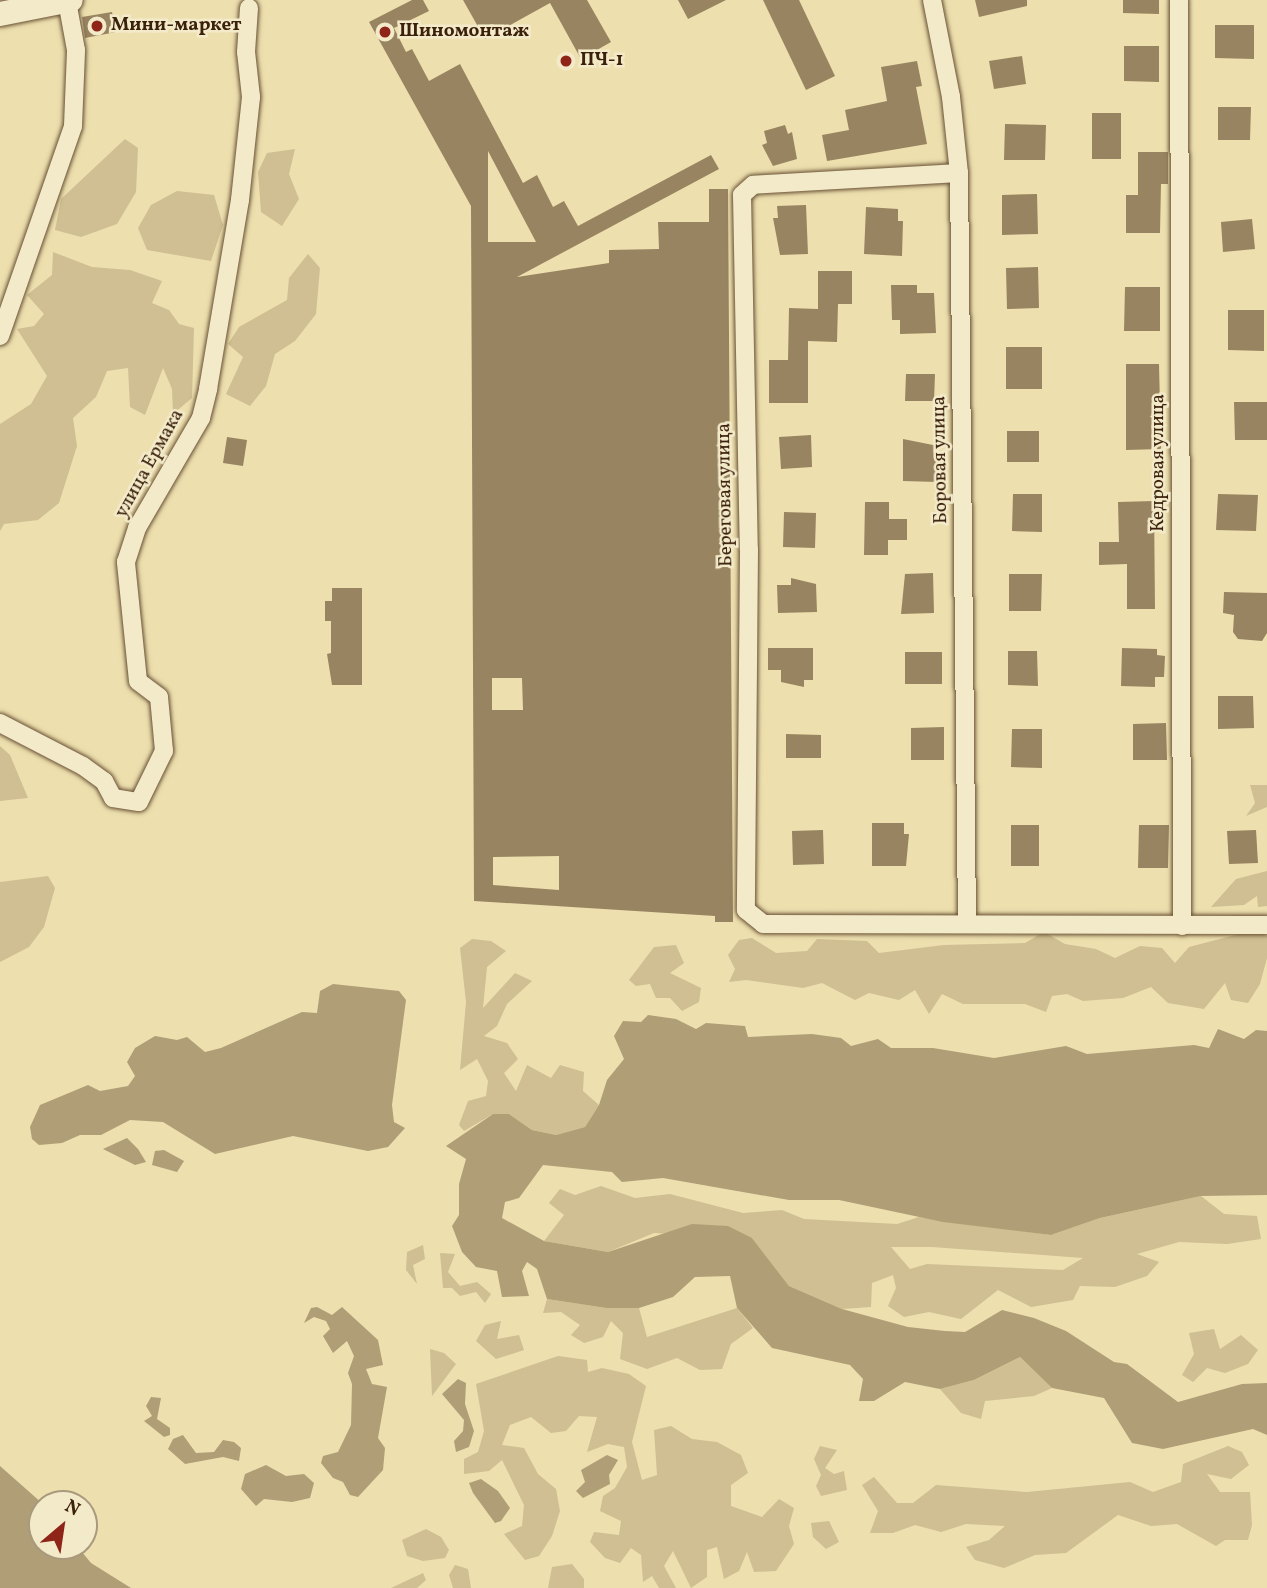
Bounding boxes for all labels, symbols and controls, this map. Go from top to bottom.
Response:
place label: Мини-маркет [111,15,241,37]
marker: Мини-маркет [89,18,105,34]
place label: Шиномонтаж [399,21,529,43]
marker: Шиномонтаж [377,24,393,40]
place label: ПЧ-1 [580,50,623,72]
marker: ПЧ-1 [558,53,574,69]
street label: Кедровая улица [1148,394,1170,532]
street label: Боровая улица [928,396,954,524]
street label: улица Ермака [111,406,189,522]
street label: Береговая улица [713,423,739,567]
north arrow [28,1490,98,1560]
text: N [60,1494,85,1523]

